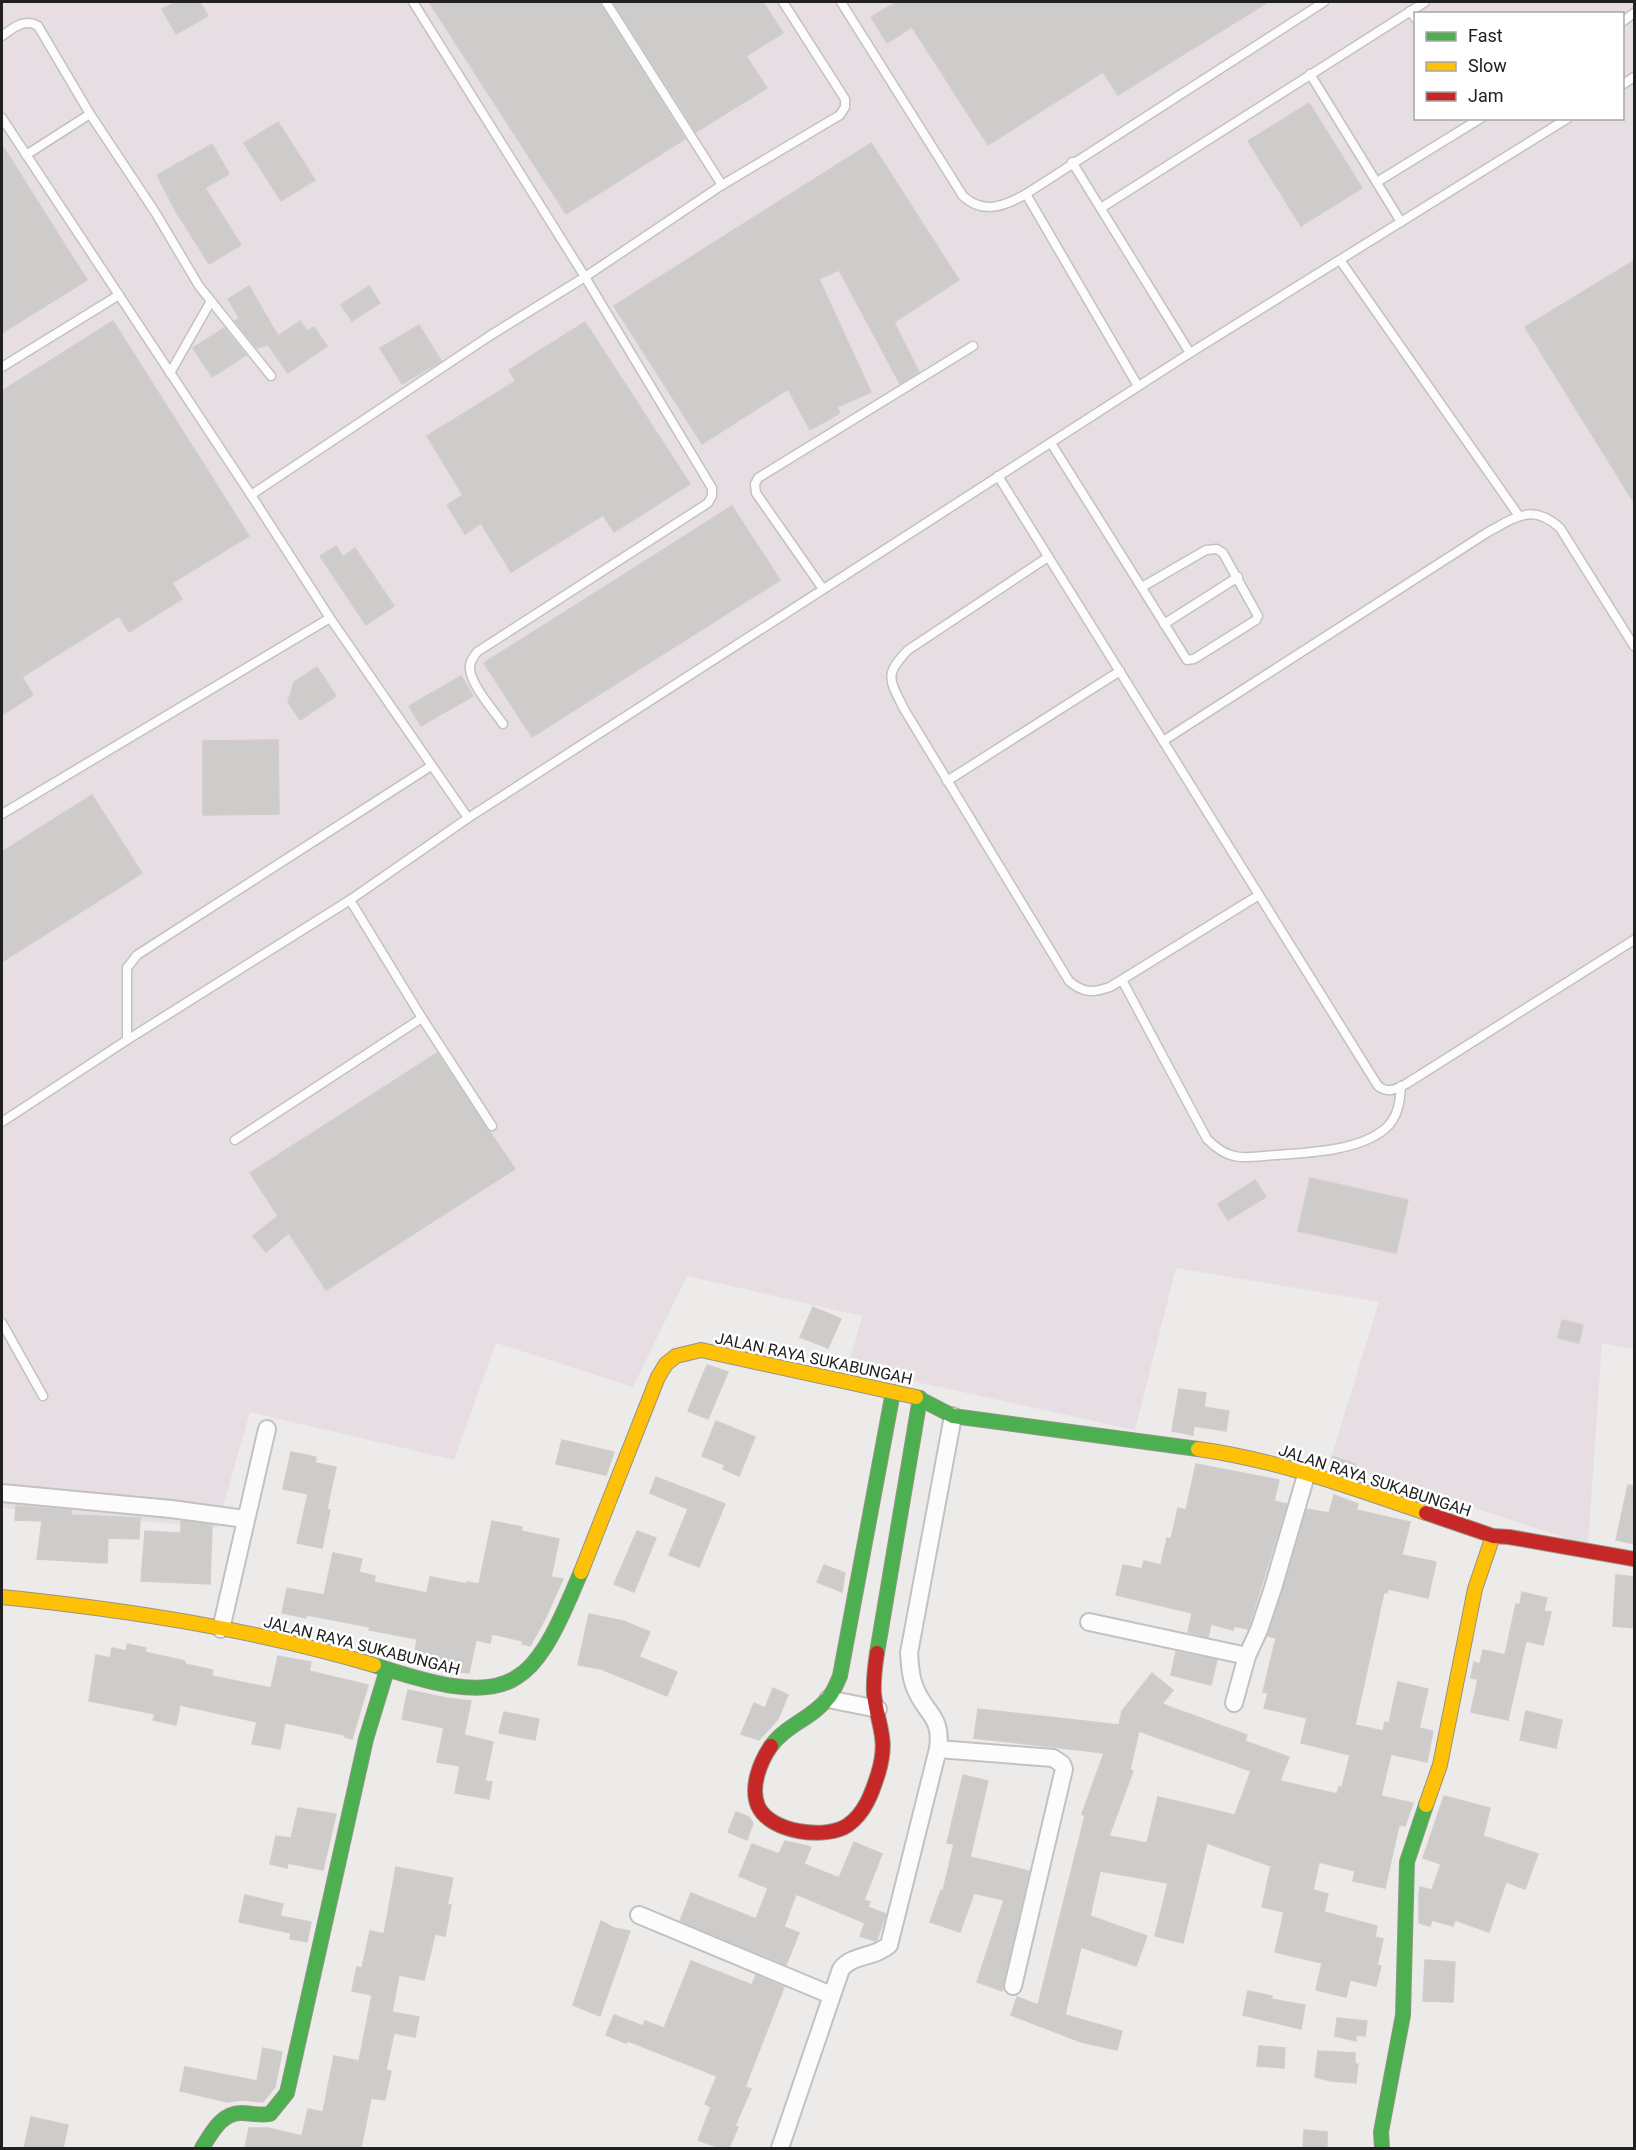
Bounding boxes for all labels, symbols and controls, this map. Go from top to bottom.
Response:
legend [1414,12,1624,120]
text: Fast [1468,25,1503,46]
text: Slow [1468,55,1507,76]
text: Jam [1468,85,1504,106]
street label: JALAN RAYA SUKABUNGAH [713,1328,914,1389]
street label: JALAN RAYA SUKABUNGAH [1276,1440,1474,1521]
street label: JALAN RAYA SUKABUNGAH [262,1612,462,1679]

